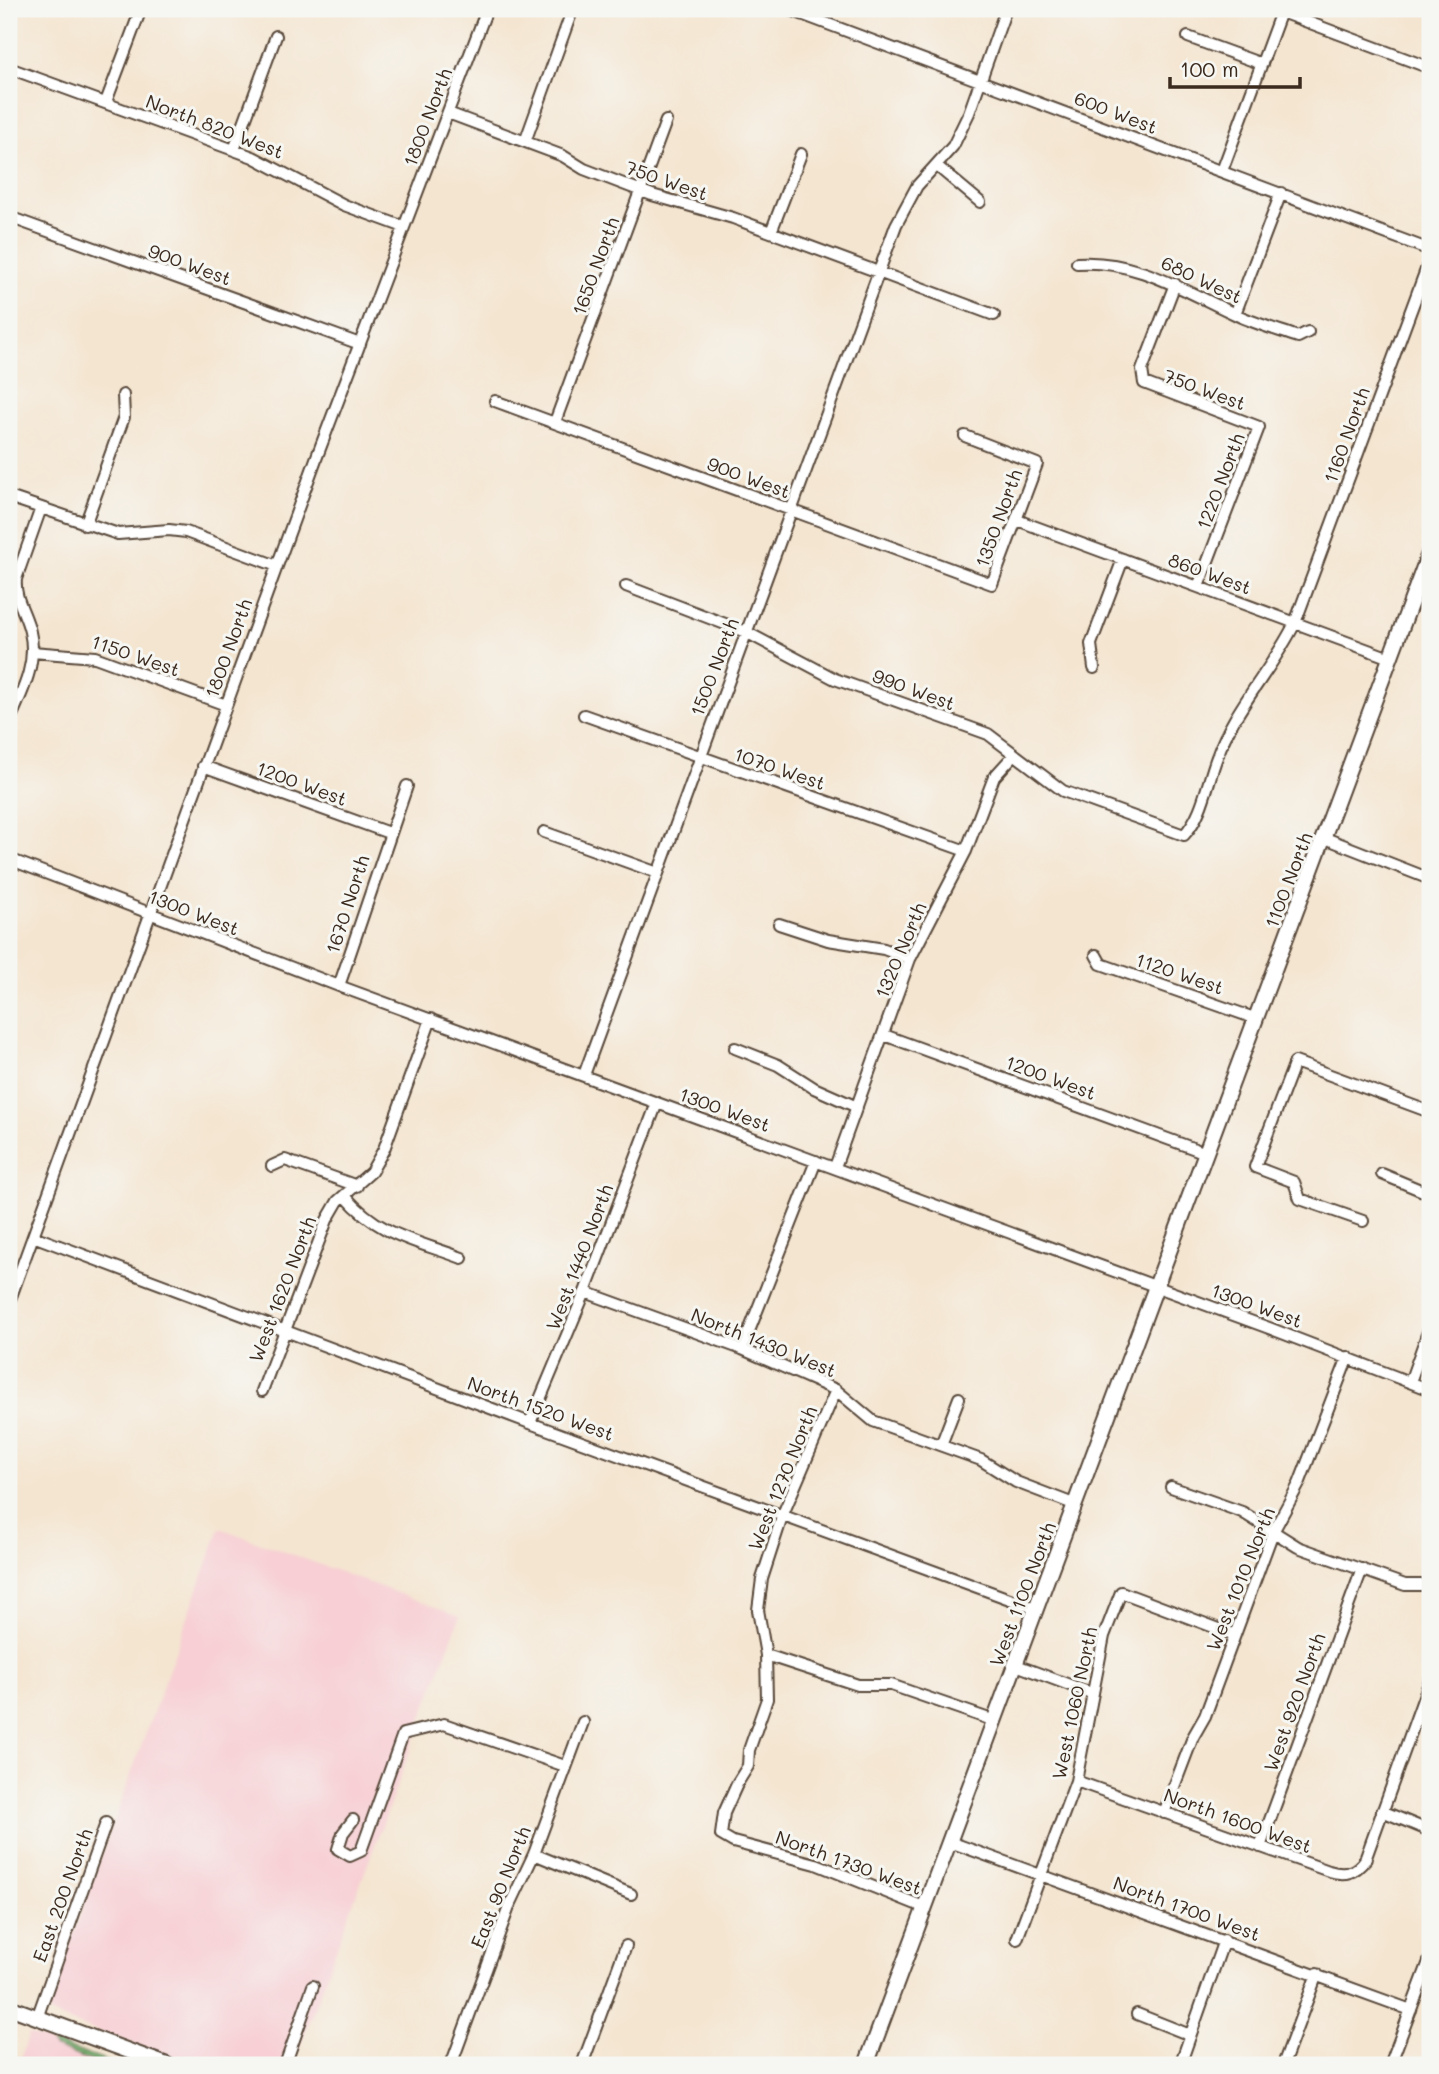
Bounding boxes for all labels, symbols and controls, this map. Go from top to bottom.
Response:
scale bar [1170,46,1299,90]
text: 100 m [1180,55,1239,82]
street label: 1800 North [397,64,457,170]
street label: 600 West [1071,85,1161,139]
street label: North 820 West [142,88,288,164]
street label: 750 West [623,154,711,206]
street label: 1650 North [566,213,624,319]
street label: 900 West [145,237,235,291]
street label: 680 West [1157,249,1247,309]
street label: 750 West [1161,363,1249,415]
street label: 1160 North [1317,384,1375,486]
street label: 1220 North [1190,429,1250,533]
street label: 900 West [704,450,794,504]
street label: 1350 North [969,466,1027,570]
street label: 860 West [1165,546,1255,600]
street label: 1800 North [199,595,257,701]
street label: 1500 North [684,614,744,720]
street label: 1150 West [88,628,184,682]
street label: 990 West [869,662,959,716]
street label: 1070 West [731,741,829,795]
street label: 1200 West [253,755,351,811]
street label: 1100 North [1258,829,1318,931]
street label: 1670 North [319,852,375,956]
street label: 1300 West [145,883,243,941]
street label: 1320 North [869,898,931,1002]
street label: 1120 West [1133,946,1227,1000]
street label: 1200 West [1002,1049,1100,1105]
street label: 1300 West [676,1081,774,1137]
street label: West 1440 North [540,1180,618,1334]
street label: West 1620 North [243,1212,321,1366]
street label: 1300 West [1208,1277,1306,1333]
street label: North 1430 West [688,1301,840,1383]
street label: North 1520 West [464,1370,618,1446]
street label: West 1270 North [742,1402,822,1554]
street label: West 1010 North [1200,1504,1280,1654]
street label: West 1100 North [983,1518,1061,1670]
street label: West 1060 North [1046,1624,1102,1782]
street label: West 920 North [1257,1629,1331,1775]
street label: North 1600 West [1161,1782,1315,1858]
street label: East 90 North [464,1822,536,1952]
street label: North 1730 West [772,1824,926,1900]
street label: East 200 North [26,1825,98,1965]
street label: North 1700 West [1110,1870,1264,1946]

